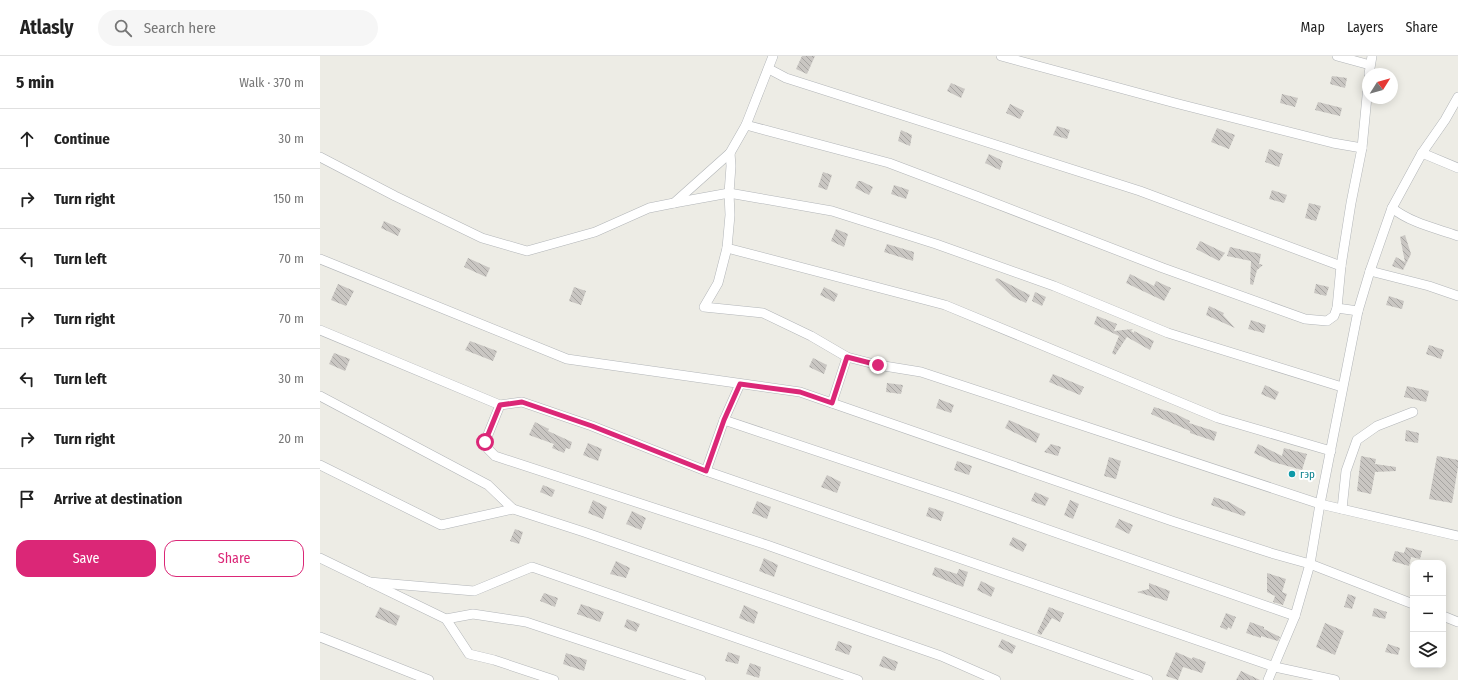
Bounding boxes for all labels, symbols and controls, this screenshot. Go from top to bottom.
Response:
search box [98,10,378,46]
text: Atlasly [20,16,74,39]
icon: search [112,17,134,39]
text: Search here [144,19,216,37]
text: Map [1301,19,1325,36]
text: Layers [1347,19,1383,36]
text: Share [1405,19,1438,36]
north arrow [1362,68,1398,104]
text: 5 min [16,72,54,93]
text: Walk · 370 m [239,75,304,90]
icon: ahead [16,128,38,150]
text: Continue [54,130,110,148]
text: 30 m [278,131,304,146]
icon: right [16,188,38,210]
text: Turn right [54,190,115,208]
text: 150 m [273,191,304,206]
icon: left [16,248,38,270]
text: Turn left [54,250,107,268]
text: 70 m [279,251,304,266]
icon: right [16,308,38,330]
text: Turn right [54,310,115,328]
text: 70 m [279,311,304,326]
route end [869,356,887,374]
icon: left [16,368,38,390]
text: Turn left [54,370,107,388]
text: 30 m [278,371,304,386]
icon: right [16,428,38,450]
text: Turn right [54,430,115,448]
text: 20 m [278,431,304,446]
route start [476,433,494,451]
place label: гэр [1300,468,1315,481]
marker: гэр [1287,469,1297,479]
icon: arrive [16,488,38,510]
text: Arrive at destination [54,490,182,508]
button: Save [16,540,156,577]
button: Share [164,540,304,577]
map controls [1410,560,1446,668]
button: + [1410,560,1446,596]
button: − [1410,596,1446,632]
button: layers [1410,632,1446,668]

